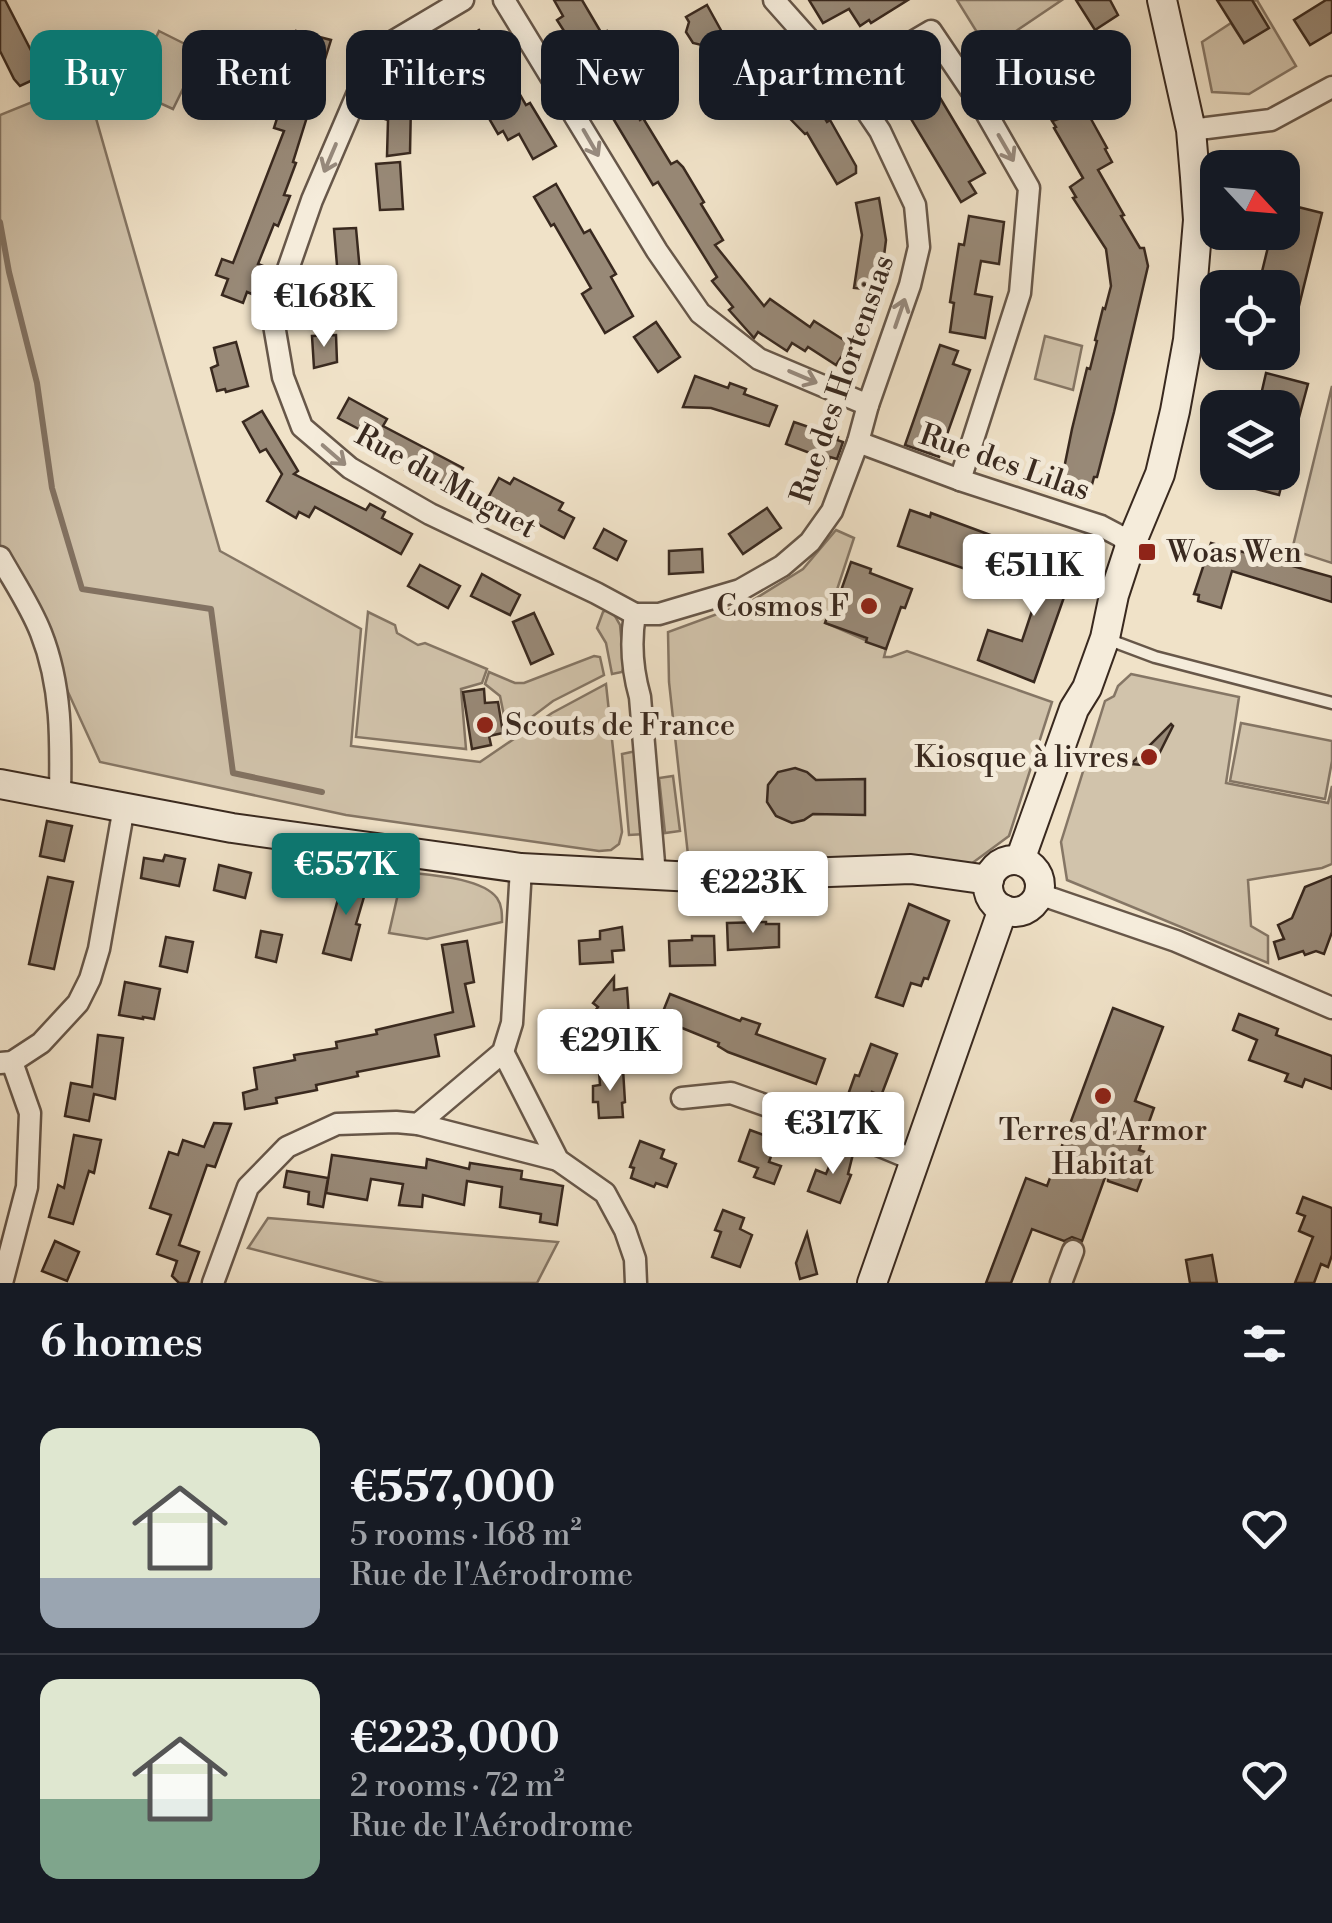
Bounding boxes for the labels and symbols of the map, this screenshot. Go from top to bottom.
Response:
one-way arrow [582,127,602,157]
one-way arrow [996,133,1016,162]
one-way arrow [320,142,338,173]
north arrow [1200,150,1300,250]
street label: Rue des Hortensias [783,250,903,508]
pin: €168K [254,265,394,350]
one-way arrow [893,297,911,329]
one-way arrow [788,370,818,388]
street label: Rue du Muguet [348,416,543,548]
street label: Rue des Lilas [915,416,1095,510]
one-way arrow [321,444,347,466]
pin: €511K [964,534,1104,619]
place label: Woas Wen [1166,534,1302,572]
marker: Woas Wen [1136,541,1158,563]
place label: Cosmos F [716,588,849,626]
marker: Cosmos F [858,595,880,617]
place label: Scouts de France [505,707,735,745]
marker: Scouts de France [474,714,496,736]
place label: Kiosque à livres [914,739,1129,777]
marker: Kiosque à livres [1138,746,1160,768]
pin: €557K [276,833,416,918]
pin: €223K [683,851,823,936]
pin: €291K [540,1009,680,1094]
marker: Terres d'Armor Habitat [1092,1085,1114,1107]
pin: €317K [763,1092,903,1177]
place label: Terres d'Armor Habitat [999,1112,1207,1184]

